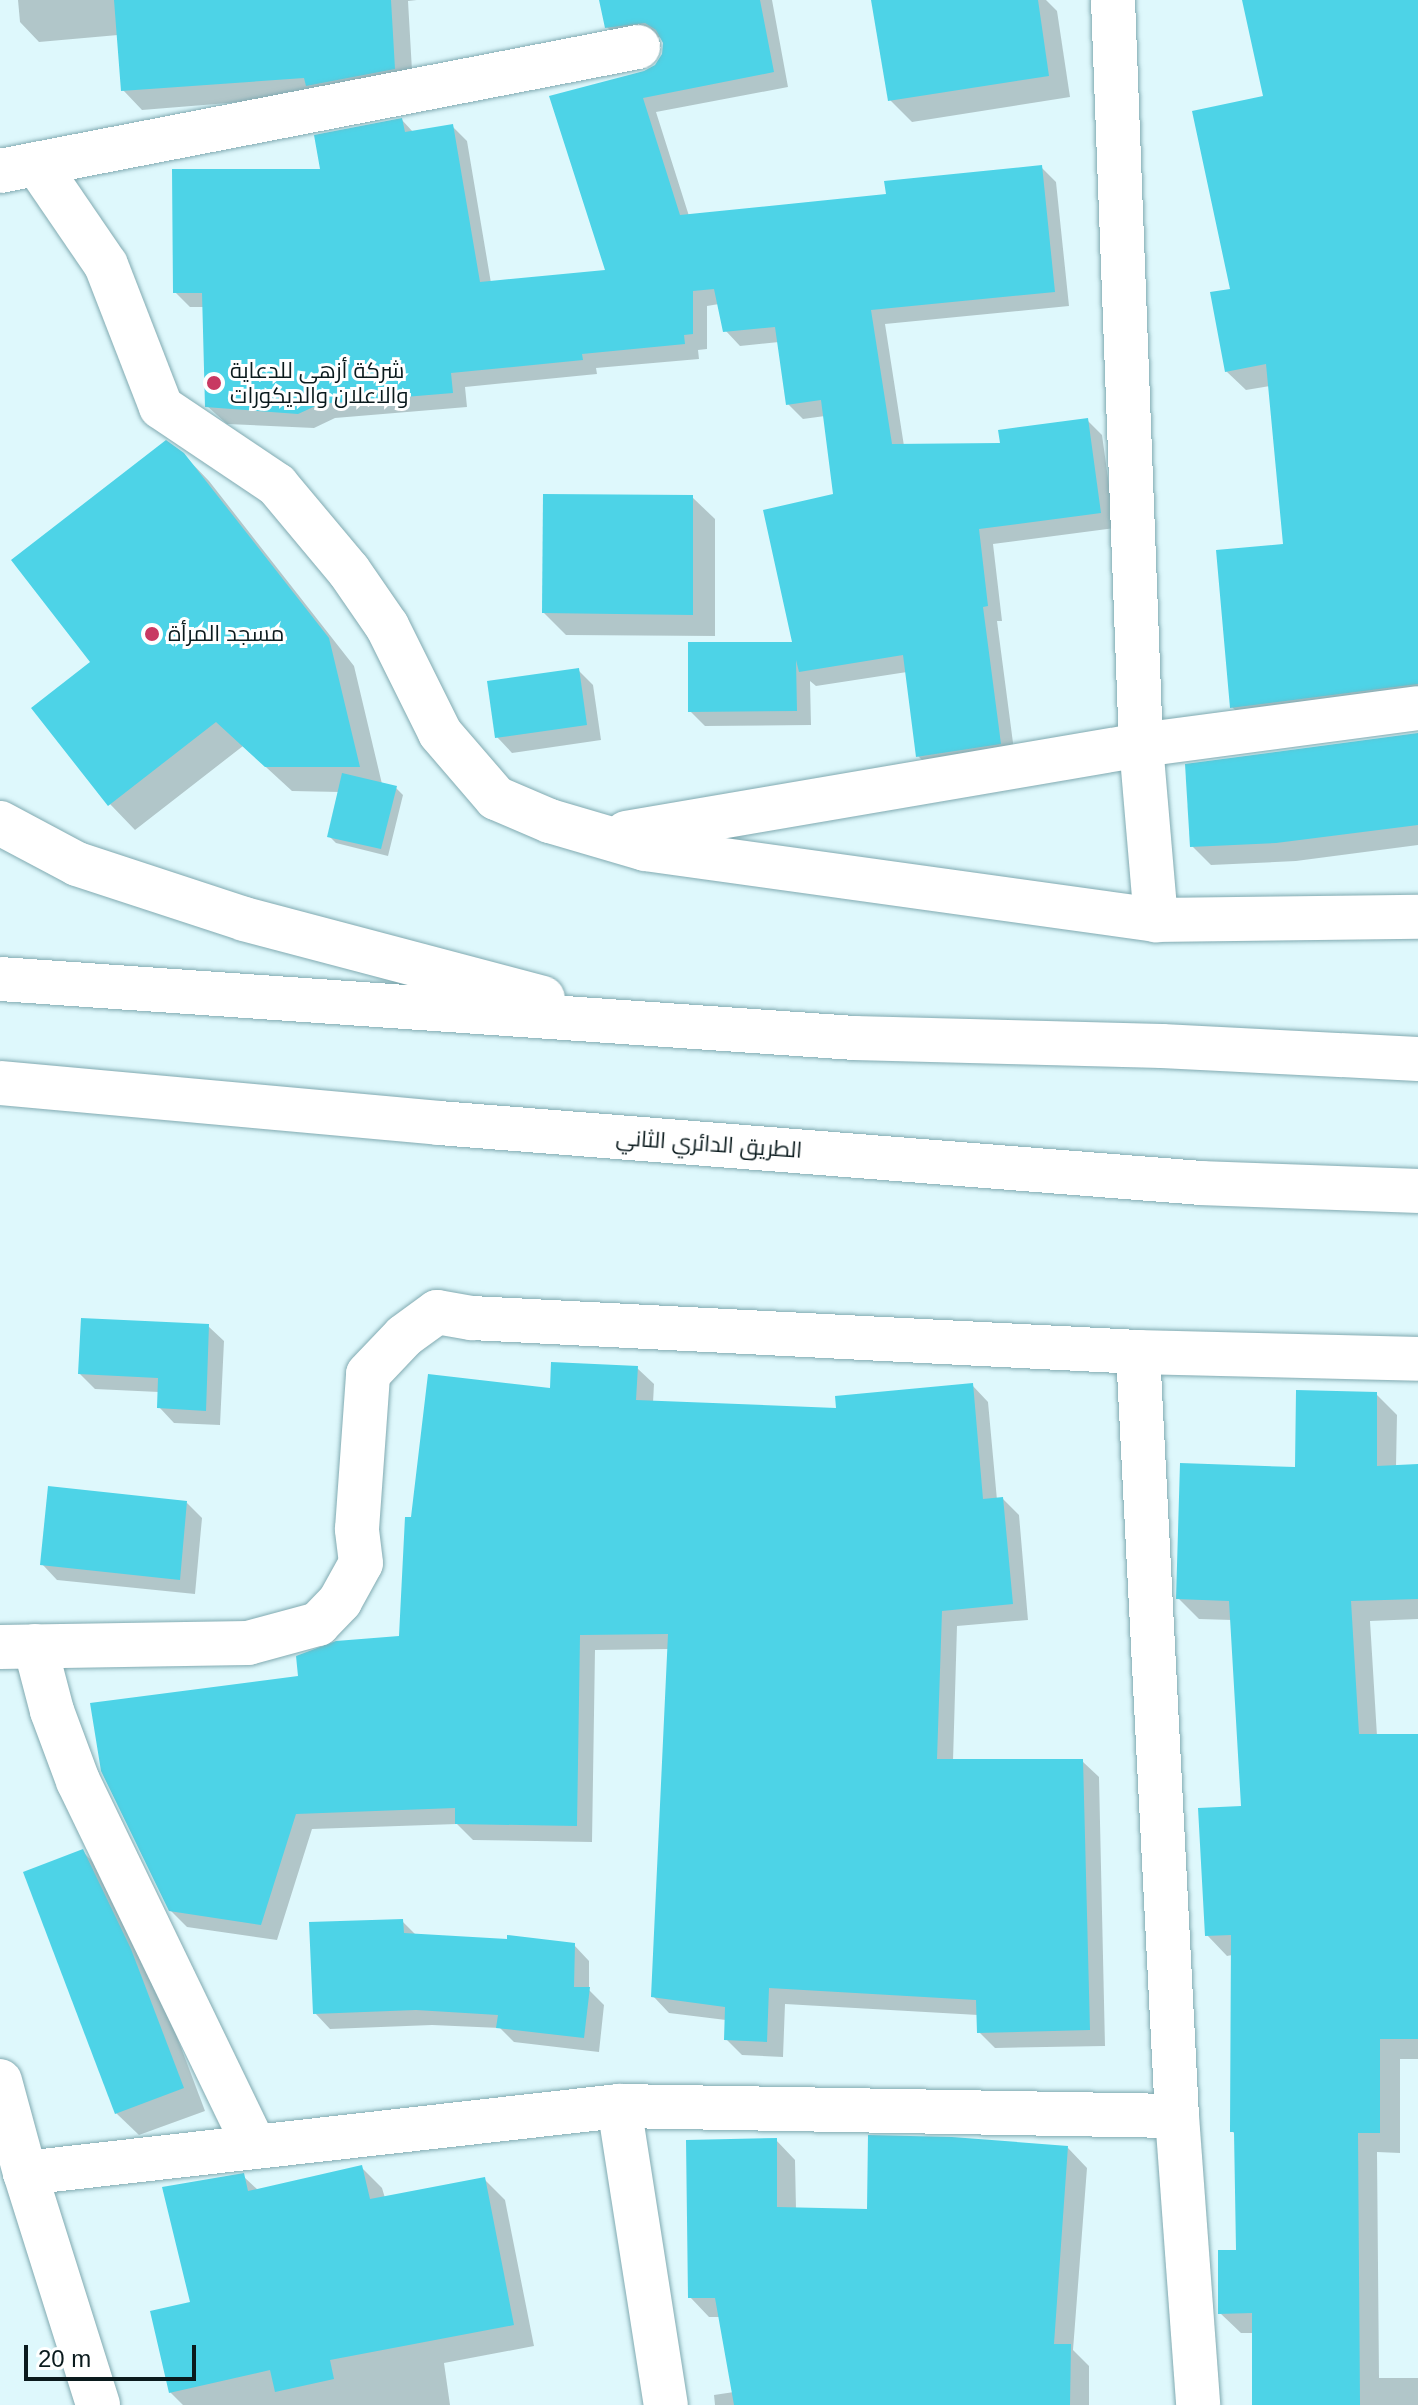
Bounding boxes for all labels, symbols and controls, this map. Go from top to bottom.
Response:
place label: شركة أزهى للدعاية والاعلان والديكورات [230,357,409,408]
marker: شركة أزهى للدعاية والاعلان والديكورات [205,374,223,392]
place label: مسجد المرأة [168,621,284,647]
marker: مسجد المرأة [143,625,161,643]
street label: الطريق الدائري الثاني [615,1124,803,1164]
scale bar [28,2329,200,2379]
text: 20 m [38,2345,91,2372]

